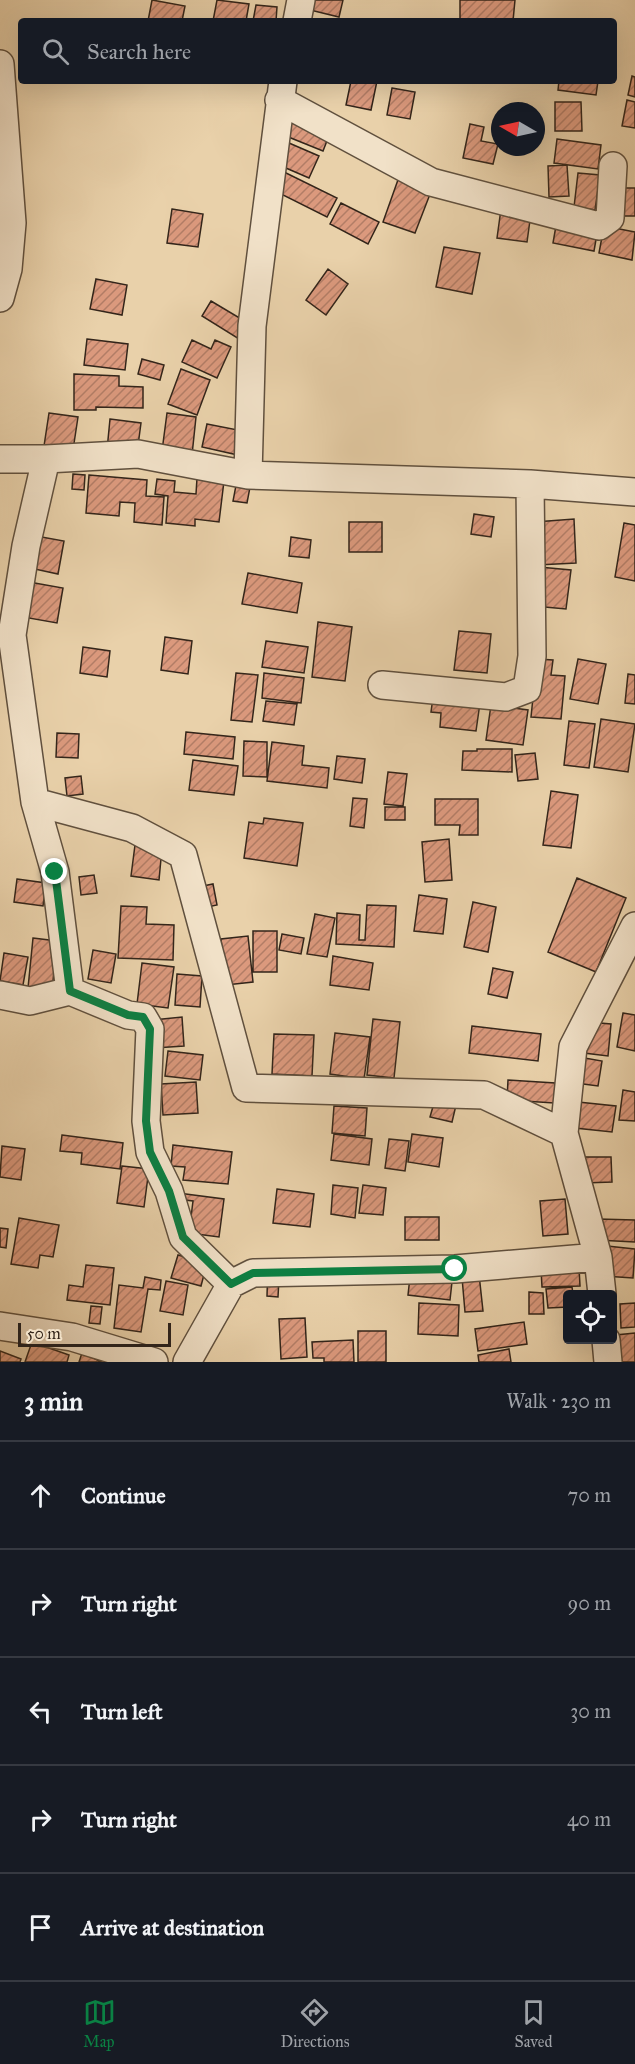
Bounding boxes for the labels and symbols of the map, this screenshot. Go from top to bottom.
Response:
north arrow [491,102,545,156]
route end [41,858,67,884]
route start [441,1255,467,1281]
scale bar [18,1320,171,1348]

